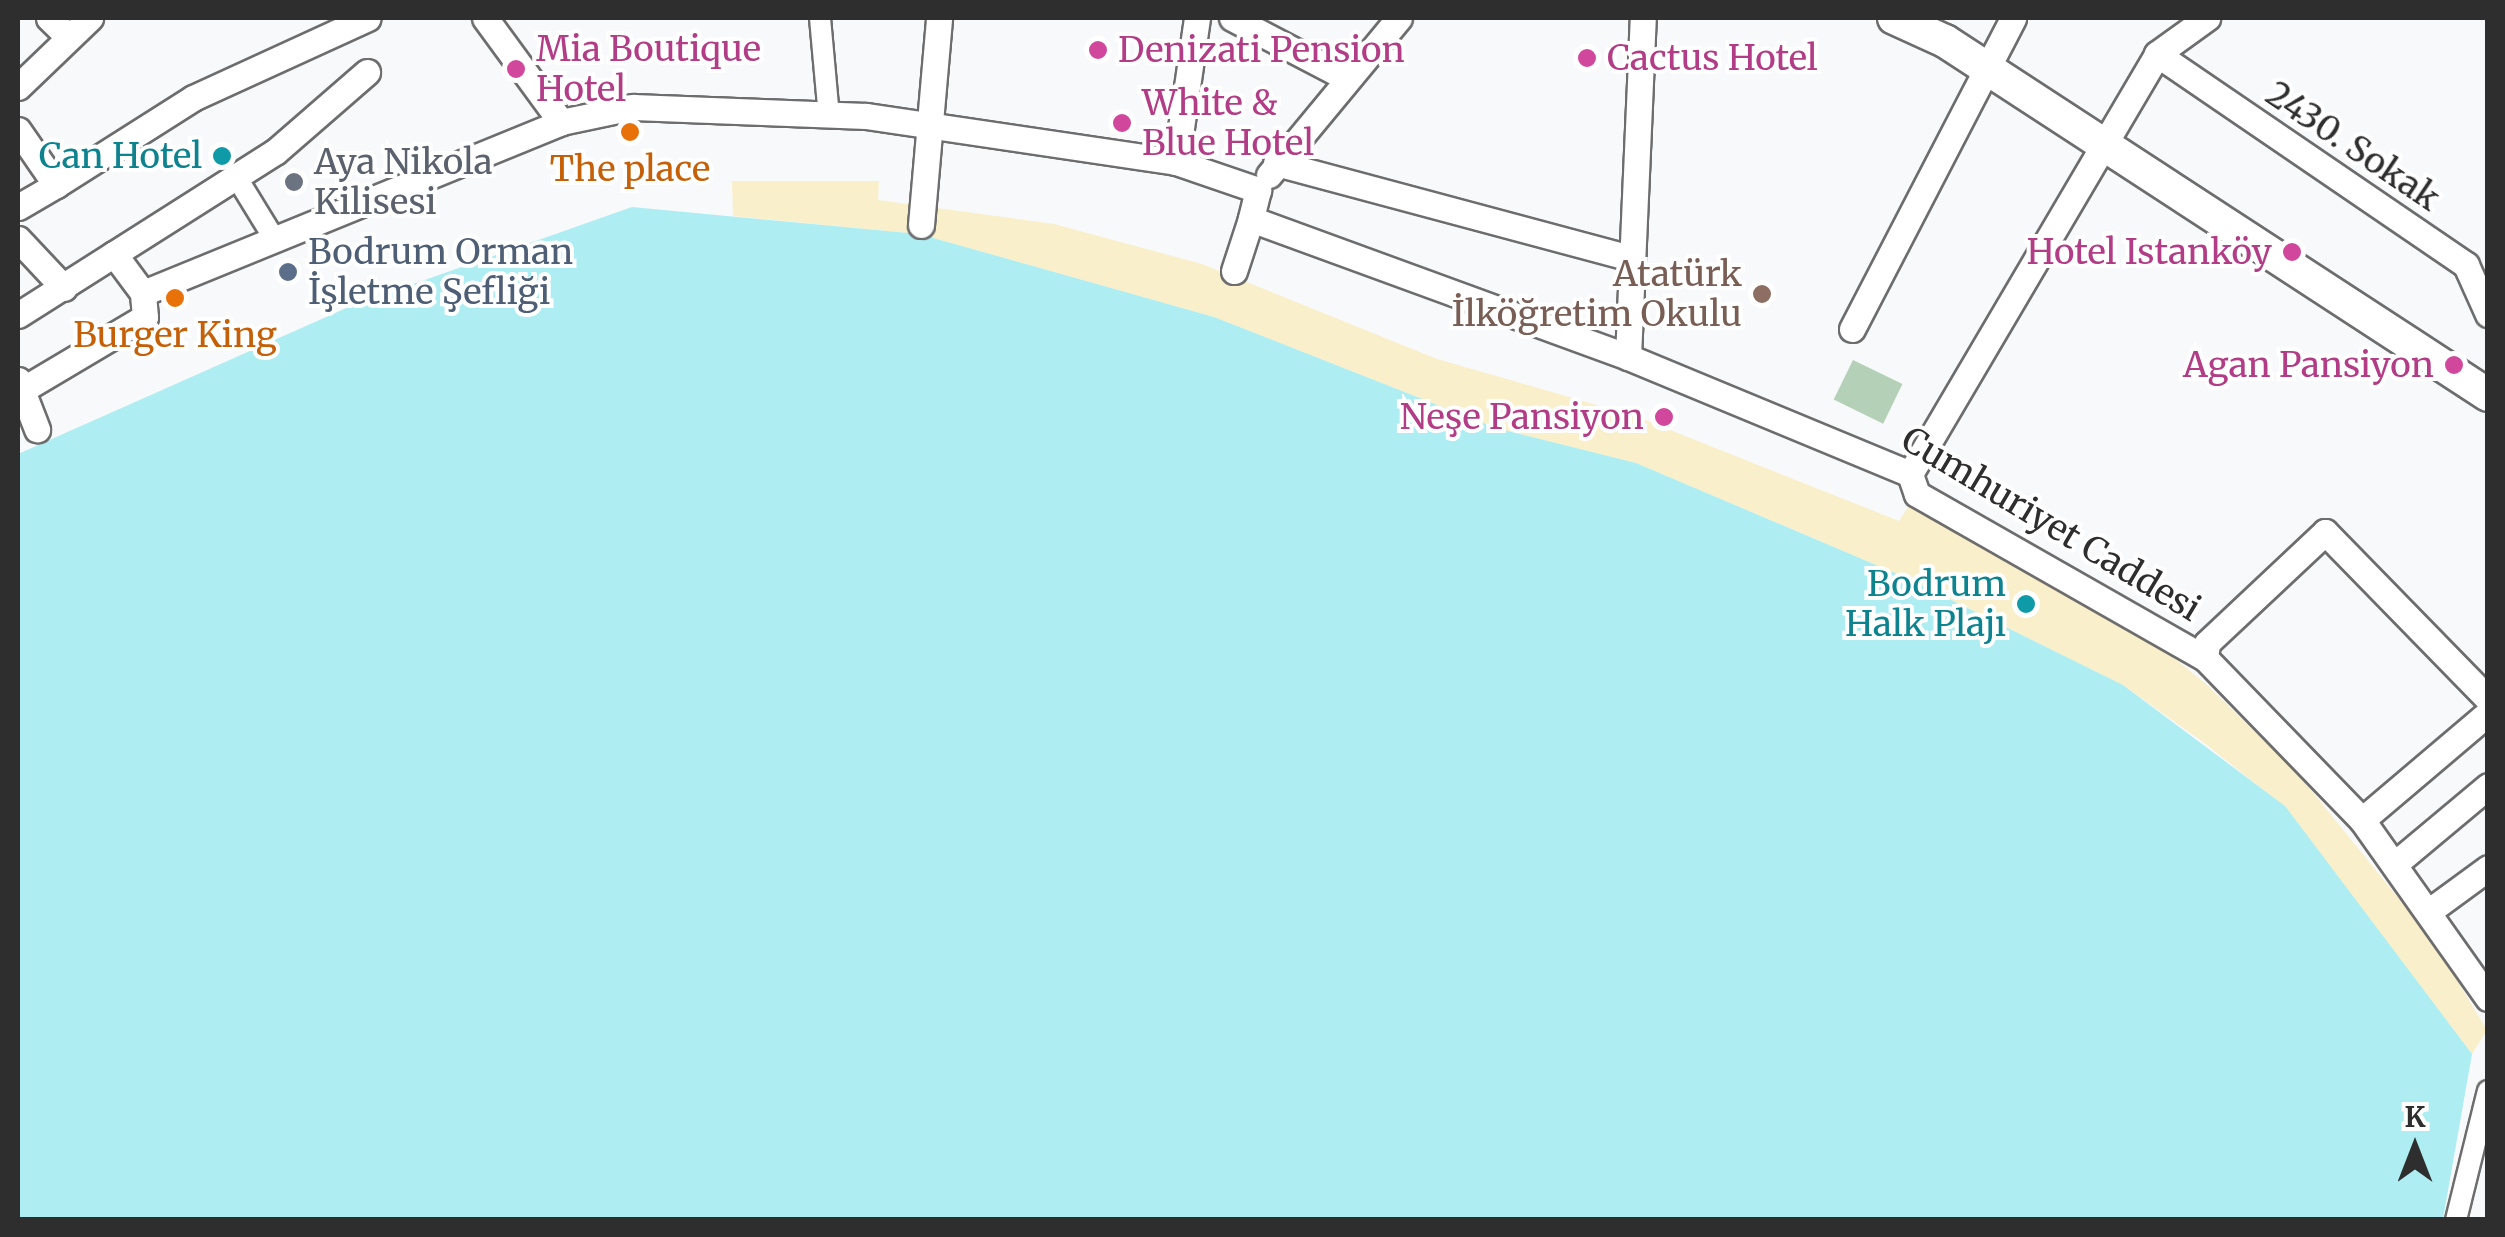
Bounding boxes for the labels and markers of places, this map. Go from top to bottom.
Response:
place label: Mia Boutique Hotel [536,28,761,110]
place label: Denizati Pension [1118,29,1405,71]
place label: Cactus Hotel [1607,37,1818,79]
marker: Denizati Pension [1087,39,1109,61]
marker: Cactus Hotel [1576,47,1598,69]
marker: Mia Boutique Hotel [505,58,527,80]
place label: White & Blue Hotel [1142,82,1314,164]
marker: White & Blue Hotel [1111,112,1133,134]
marker: The place [619,121,641,143]
place label: Can Hotel [39,135,202,177]
place label: Aya Nikola Kilisesi [314,141,493,223]
marker: Can Hotel [211,145,233,167]
place label: The place [550,148,710,190]
marker: Aya Nikola Kilisesi [283,171,305,193]
place label: Bodrum Orman İşletme Şefliği [308,231,573,313]
place label: Hotel Istanköy [2026,231,2272,273]
marker: Hotel Istanköy [2281,241,2303,263]
place label: Atatürk İlköğretim Okulu [1452,253,1742,335]
marker: Bodrum Orman İşletme Şefliği [277,261,299,283]
marker: Atatürk İlköğretim Okulu [1751,283,1773,305]
marker: Burger King [164,287,186,309]
place label: Burger King [73,314,277,356]
place label: Agan Pansiyon [2183,344,2434,386]
marker: Agan Pansiyon [2443,354,2465,376]
place label: Neşe Pansiyon [1400,396,1644,438]
marker: Neşe Pansiyon [1653,406,1675,428]
place label: Bodrum Halk Plajı [1845,563,2006,645]
marker: Bodrum Halk Plajı [2015,593,2037,615]

